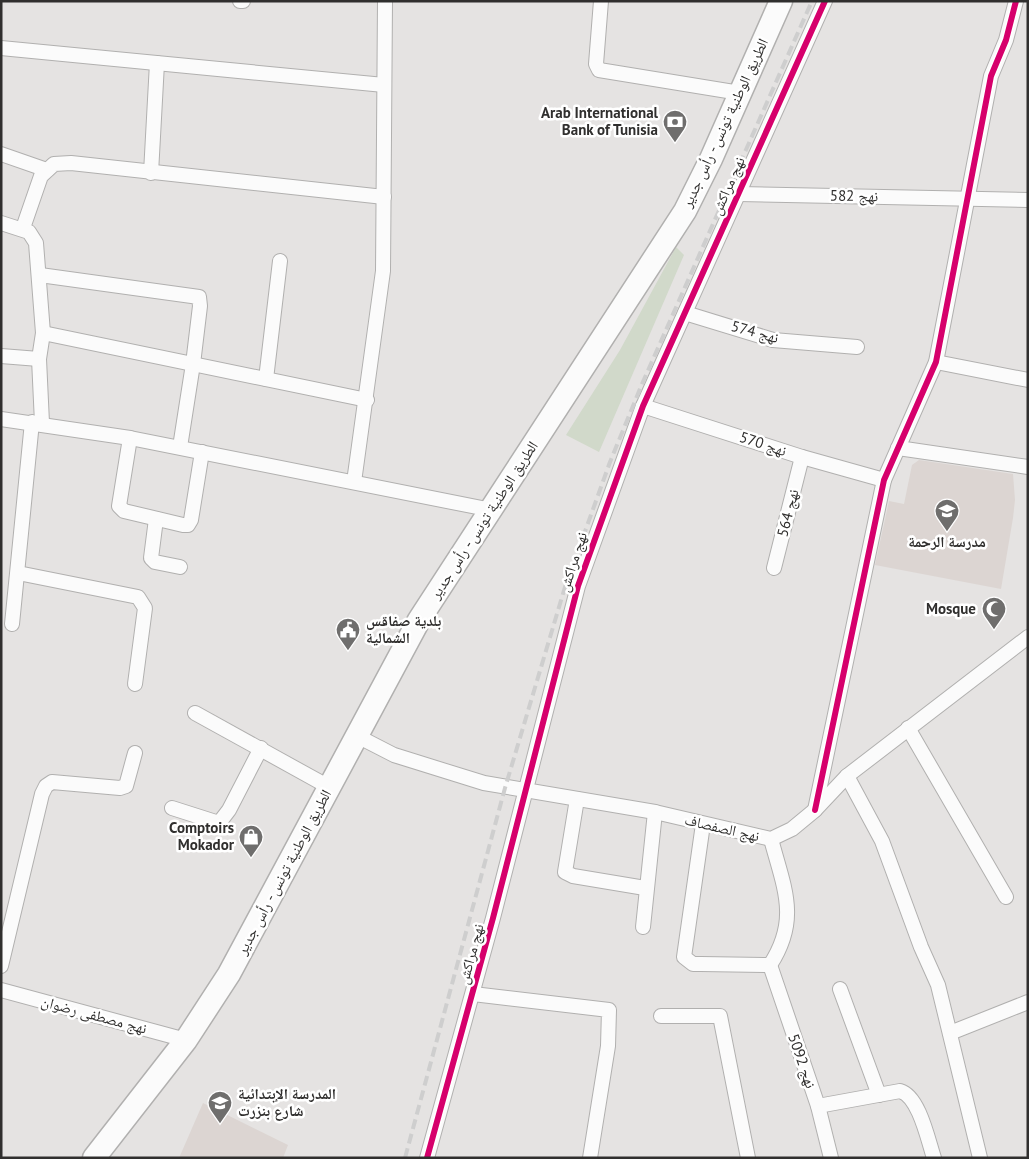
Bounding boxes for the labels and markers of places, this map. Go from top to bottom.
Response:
place label: Arab International Bank of Tunisia [541,103,659,139]
bank icon: Arab International Bank of Tunisia [662,109,688,143]
school or university icon: مدرسة الرحمة [934,498,960,532]
place label: مدرسة الرحمة [908,532,986,551]
mosque icon: Mosque [981,596,1007,630]
place label: Mosque [926,599,976,618]
place label: بلدية صفاقس الشمالية [366,611,441,647]
public building icon: بلدية صفاقس الشمالية [335,617,361,651]
place label: Comptoirs Mokador [169,818,235,854]
shop icon: Comptoirs Mokador [238,824,264,858]
place label: المدرسة الإبتدائية شارع بنزرت [238,1084,336,1121]
school or university icon: المدرسة الإبتدائية شارع بنزرت [207,1090,233,1124]

